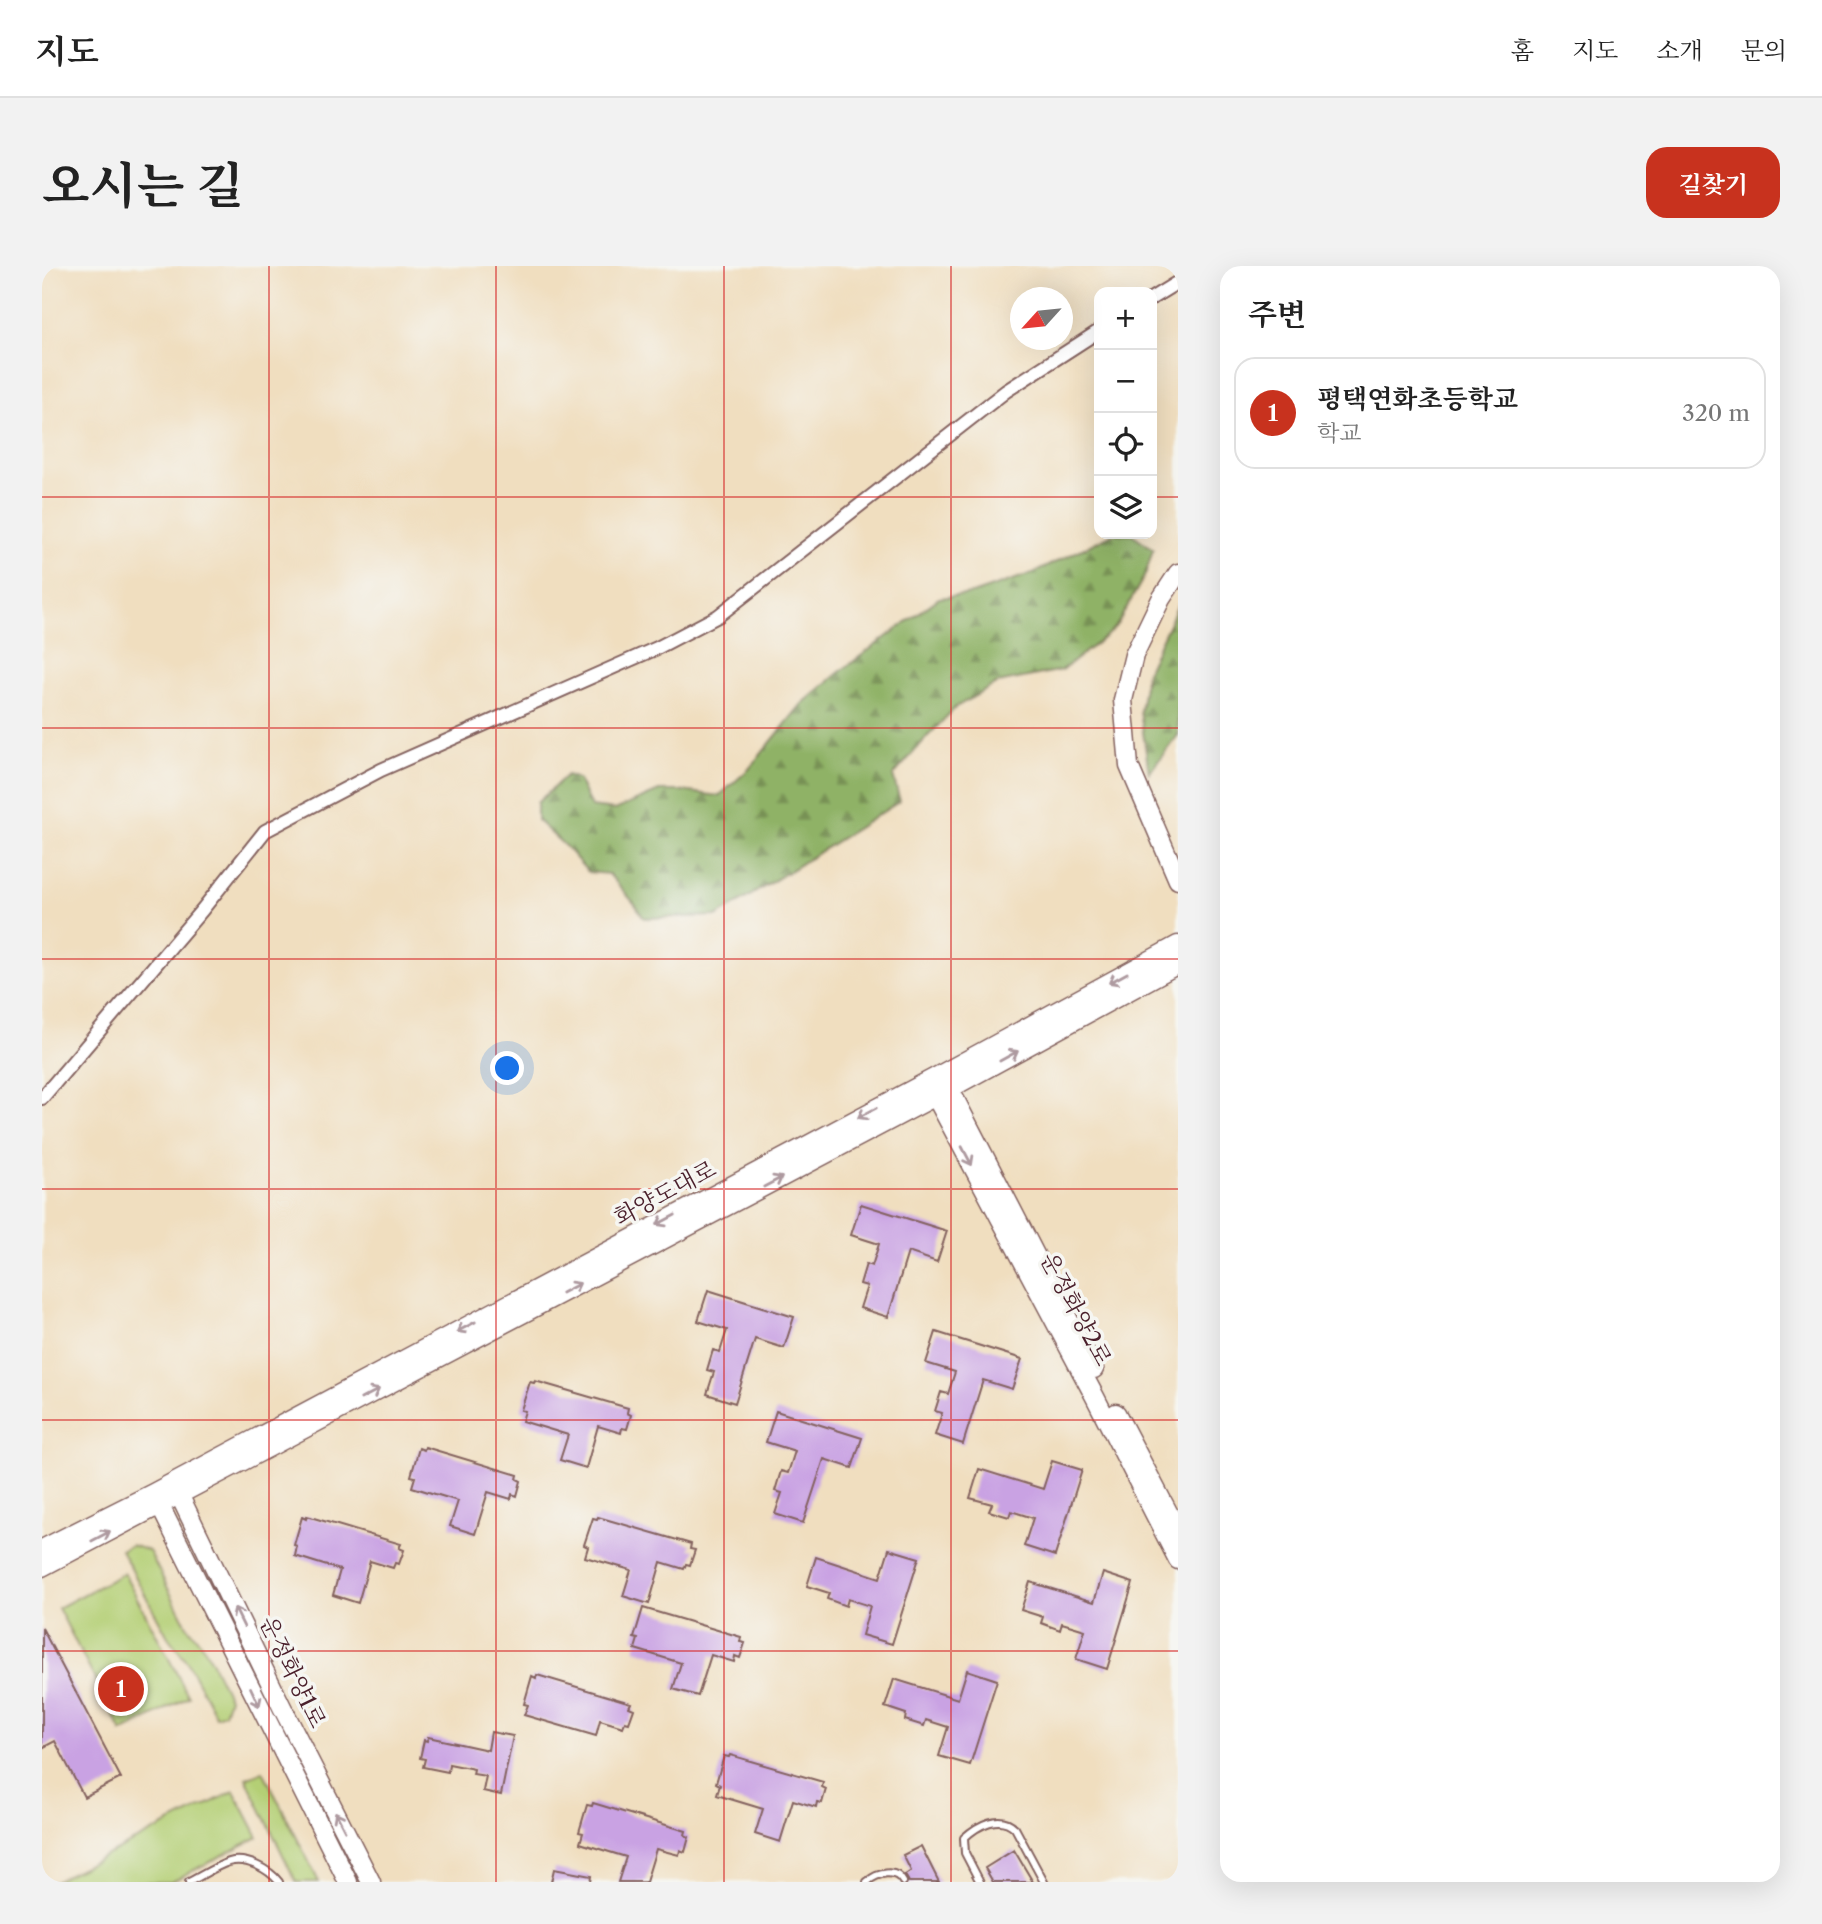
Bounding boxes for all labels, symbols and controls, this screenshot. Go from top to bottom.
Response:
text: 지도 [35,31,99,72]
text: 홈 [1511,36,1534,65]
text: 지도 [1572,36,1618,65]
text: 소개 [1656,36,1703,65]
text: 문의 [1741,36,1787,65]
button: 길찾기 [1646,147,1780,218]
text: 오시는 길 [42,155,244,216]
north arrow [1010,287,1073,350]
map controls [1094,287,1157,539]
button: + [1094,287,1157,350]
text: 주변 [1248,296,1306,333]
button: − [1094,350,1157,413]
text: 평택연화초등학교 [1317,383,1518,415]
text: 1 [1268,399,1278,427]
text: 320 m [1682,399,1750,427]
button: locate [1094,413,1157,476]
text: 학교 [1317,419,1361,447]
button: layers [1094,476,1157,539]
one-way arrow [1108,971,1129,985]
one-way arrow [998,1049,1019,1062]
your location [490,1051,524,1085]
one-way arrow [858,1107,878,1121]
one-way arrow [961,1146,975,1166]
street label: 화양도대로 [609,1155,721,1231]
one-way arrow [762,1175,782,1189]
one-way arrow [657,1213,677,1227]
street label: 운정화양2로 [1034,1248,1118,1370]
one-way arrow [560,1280,581,1294]
one-way arrow [456,1320,476,1334]
one-way arrow [359,1386,380,1400]
one-way arrow [90,1529,110,1543]
one-way arrow [232,1607,245,1628]
street label: 운정화양1로 [254,1612,332,1732]
pin: 1 [98,1663,144,1715]
one-way arrow [249,1686,262,1707]
one-way arrow [332,1811,346,1832]

